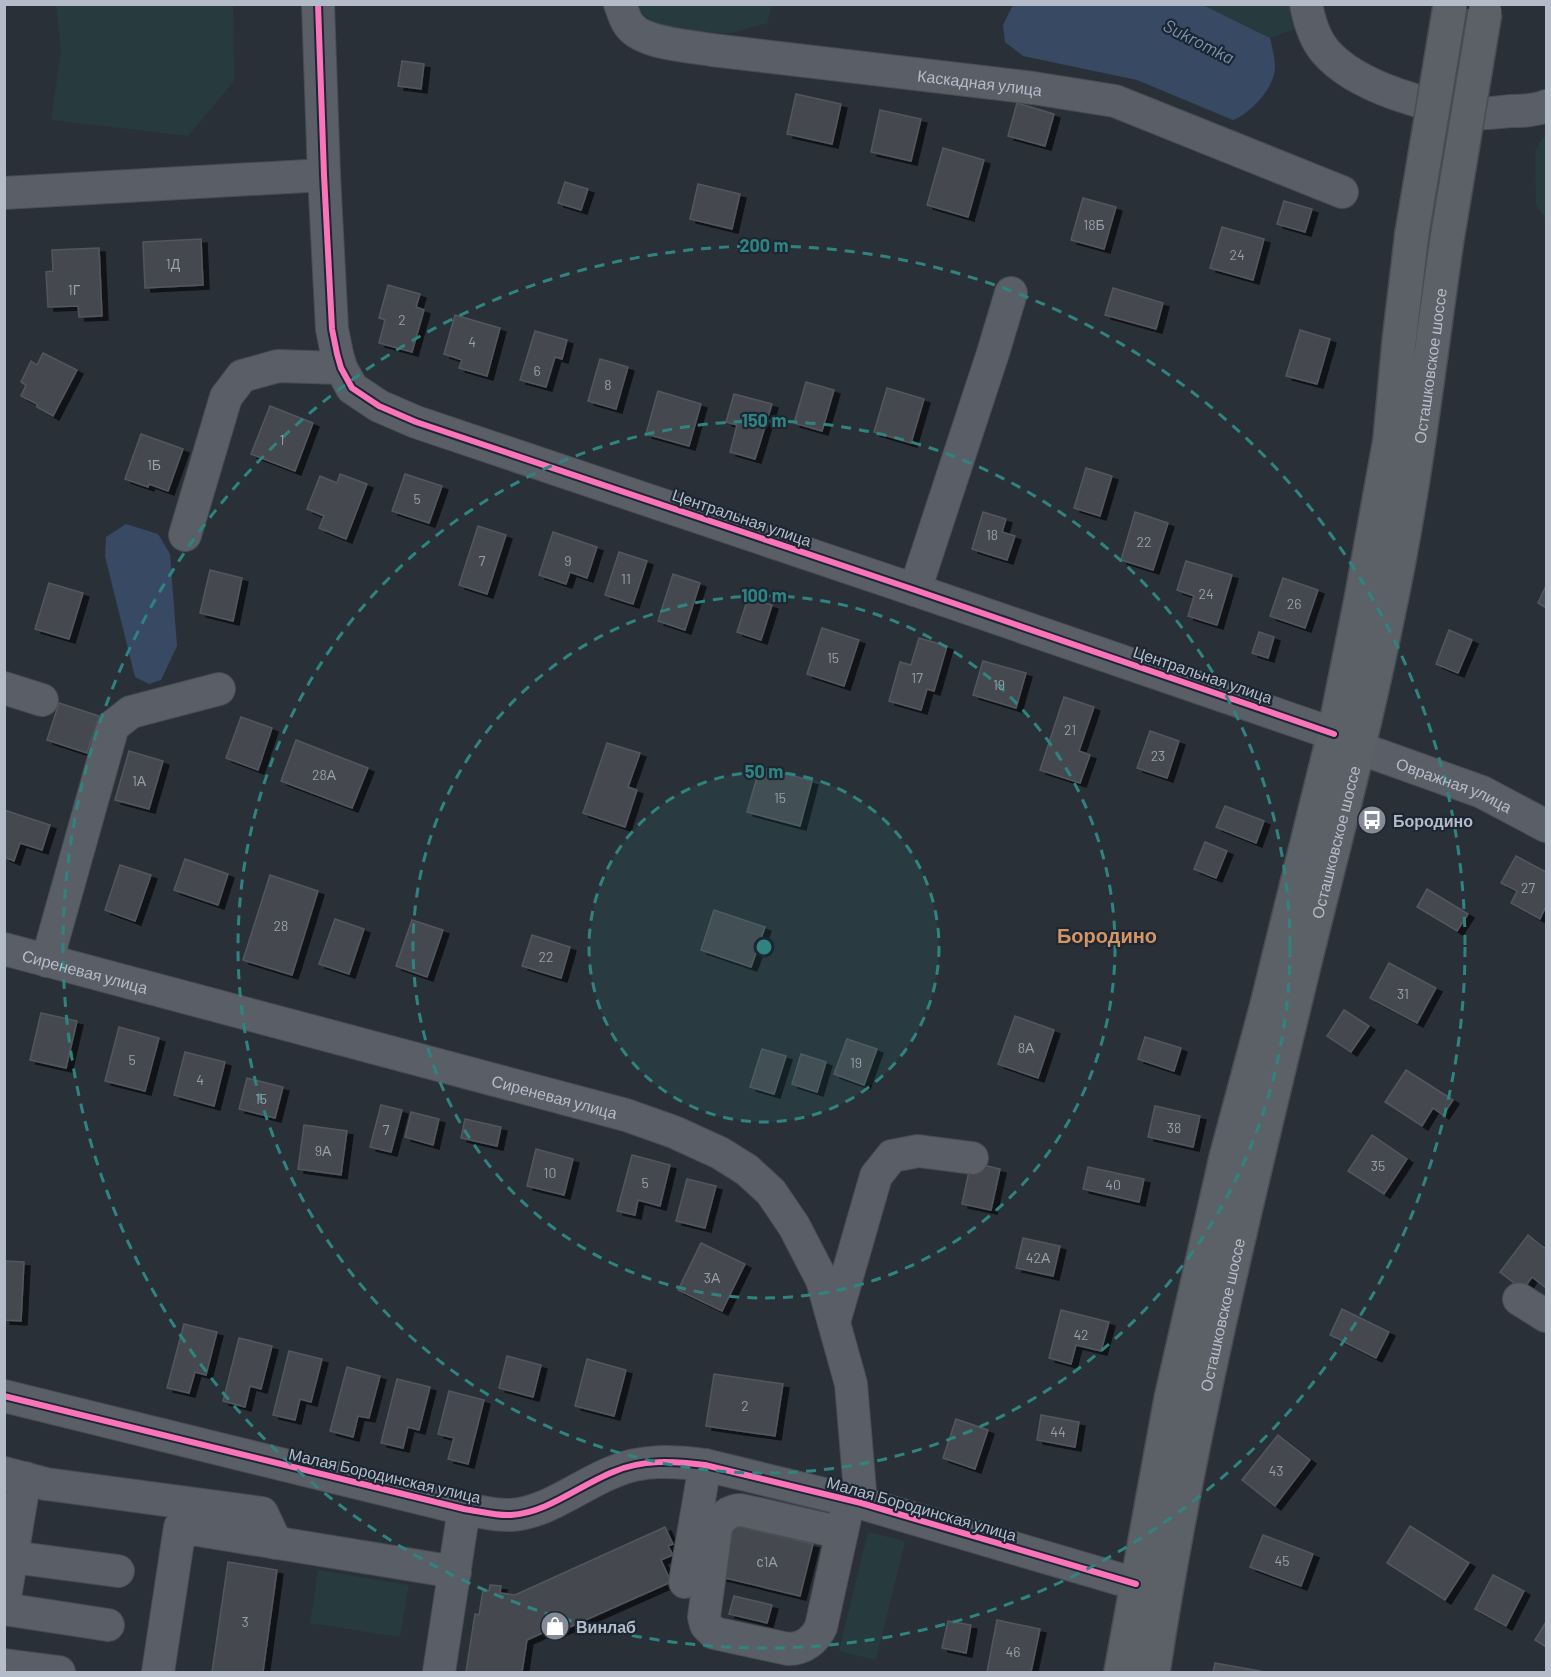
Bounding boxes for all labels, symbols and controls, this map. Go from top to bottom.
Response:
water label: Sukromka [1160,14,1238,68]
street label: Каскадная улица [916,65,1044,99]
house number: 18Б [1083,216,1105,233]
text: 200 m [739,234,789,256]
house number: 24 [1229,246,1245,263]
house number: 1Д [166,255,181,272]
house number: 1Г [68,281,81,298]
street label: Осташковское шоссе [1409,287,1449,445]
house number: 2 [398,311,406,328]
house number: 4 [468,333,476,350]
house number: 6 [533,362,541,379]
house number: 8 [604,376,612,393]
text: 150 m [742,409,786,431]
house number: 1 [280,431,284,448]
house number: 1Б [147,456,161,473]
street label: Центральная улица [670,484,814,550]
house number: 5 [413,490,421,507]
house number: 18 [986,526,998,543]
house number: 22 [1136,533,1152,550]
house number: 7 [479,552,486,569]
house number: 9 [564,552,572,569]
house number: 11 [621,570,631,587]
text: 100 m [741,584,787,606]
house number: 24 [1198,585,1214,602]
house number: 26 [1287,595,1301,612]
street label: Центральная улица [1131,641,1275,707]
house number: 15 [827,649,839,666]
house number: 17 [911,669,923,686]
house number: 19 [993,676,1005,693]
house number: 21 [1064,721,1076,738]
house number: 23 [1151,747,1165,764]
street label: Овражная улица [1394,753,1516,816]
text: 50 m [745,760,783,782]
street label: Осташковское шоссе [1307,764,1363,920]
house number: 28А [312,766,337,783]
house number: 1А [132,772,147,789]
house number: 15 [774,789,786,806]
bus stop icon: Бородино [1356,804,1388,836]
place label: Бородино [1393,811,1473,830]
house number: 27 [1521,879,1535,896]
house number: 28 [274,917,288,934]
district label: Бородино [1057,923,1157,947]
centre of rings [754,937,774,957]
street label: Сиреневая улица [20,945,150,997]
house number: 22 [538,948,554,965]
house number: 31 [1397,985,1409,1002]
house number: 8А [1018,1039,1035,1056]
house number: 5 [128,1051,136,1068]
house number: 19 [850,1054,862,1071]
street label: Сиреневая улица [490,1070,620,1122]
house number: 4 [196,1071,204,1088]
house number: 15 [255,1090,267,1107]
house number: 38 [1167,1119,1181,1136]
house number: 7 [383,1121,390,1138]
house number: 9А [315,1142,332,1159]
house number: 35 [1371,1157,1385,1174]
house number: 10 [544,1164,556,1181]
house number: 5 [641,1174,649,1191]
house number: 40 [1105,1176,1121,1193]
street label: Осташковское шоссе [1195,1236,1248,1393]
house number: 42А [1026,1249,1051,1266]
house number: 3А [704,1269,721,1286]
house number: 42 [1073,1326,1089,1343]
house number: 2 [741,1397,749,1414]
house number: 44 [1050,1423,1066,1440]
street label: Малая Бородинская улица [287,1444,483,1506]
house number: 43 [1269,1462,1283,1479]
street label: Малая Бородинская улица [825,1472,1019,1544]
house number: 45 [1275,1552,1289,1569]
house number: с1А [756,1553,778,1570]
shop icon: Винлаб [539,1610,571,1642]
house number: 3 [241,1613,249,1630]
place label: Винлаб [576,1617,636,1636]
house number: 46 [1006,1643,1020,1660]

